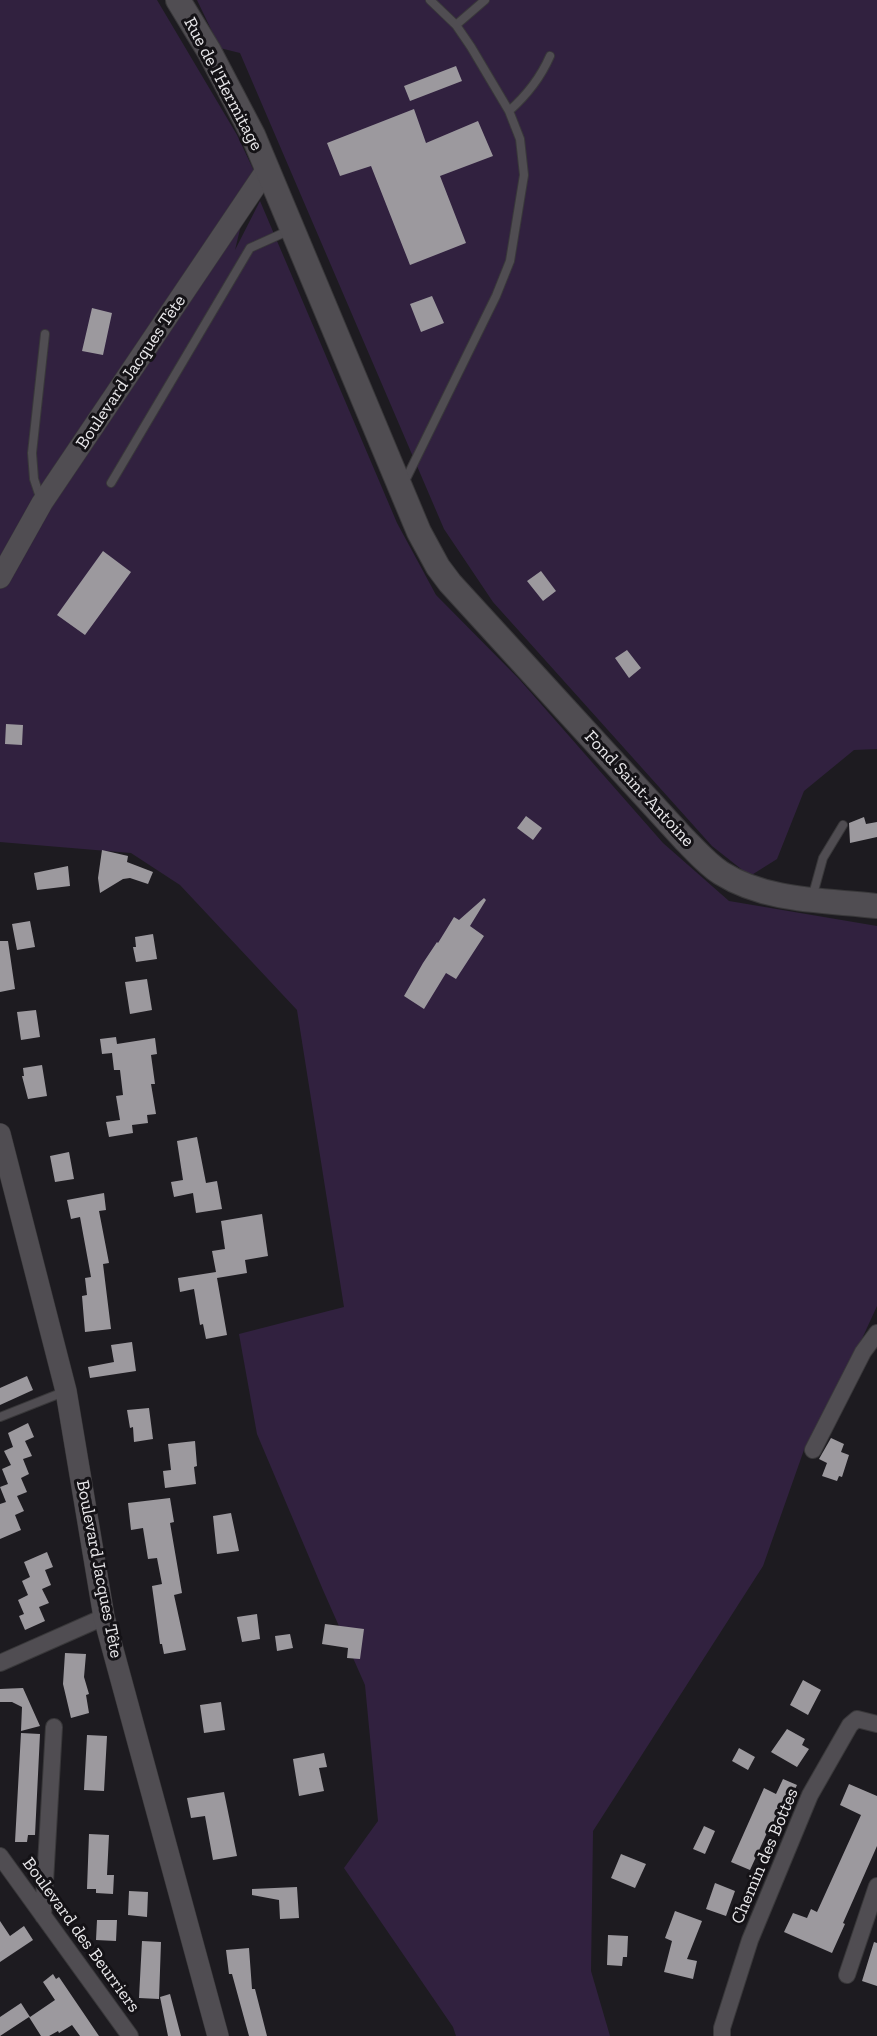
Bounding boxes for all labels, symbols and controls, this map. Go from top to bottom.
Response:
street label: Rue de l'Hermitage [179,14,267,154]
street label: Boulevard Jacques Tête [71,291,191,453]
street label: Fond Saint-Antoine [580,726,698,852]
street label: Boulevard Jacques Tête [71,1478,127,1660]
street label: Chemin des Bottes [727,1785,803,1927]
street label: Boulevard des Beurriers [18,1853,144,2017]

